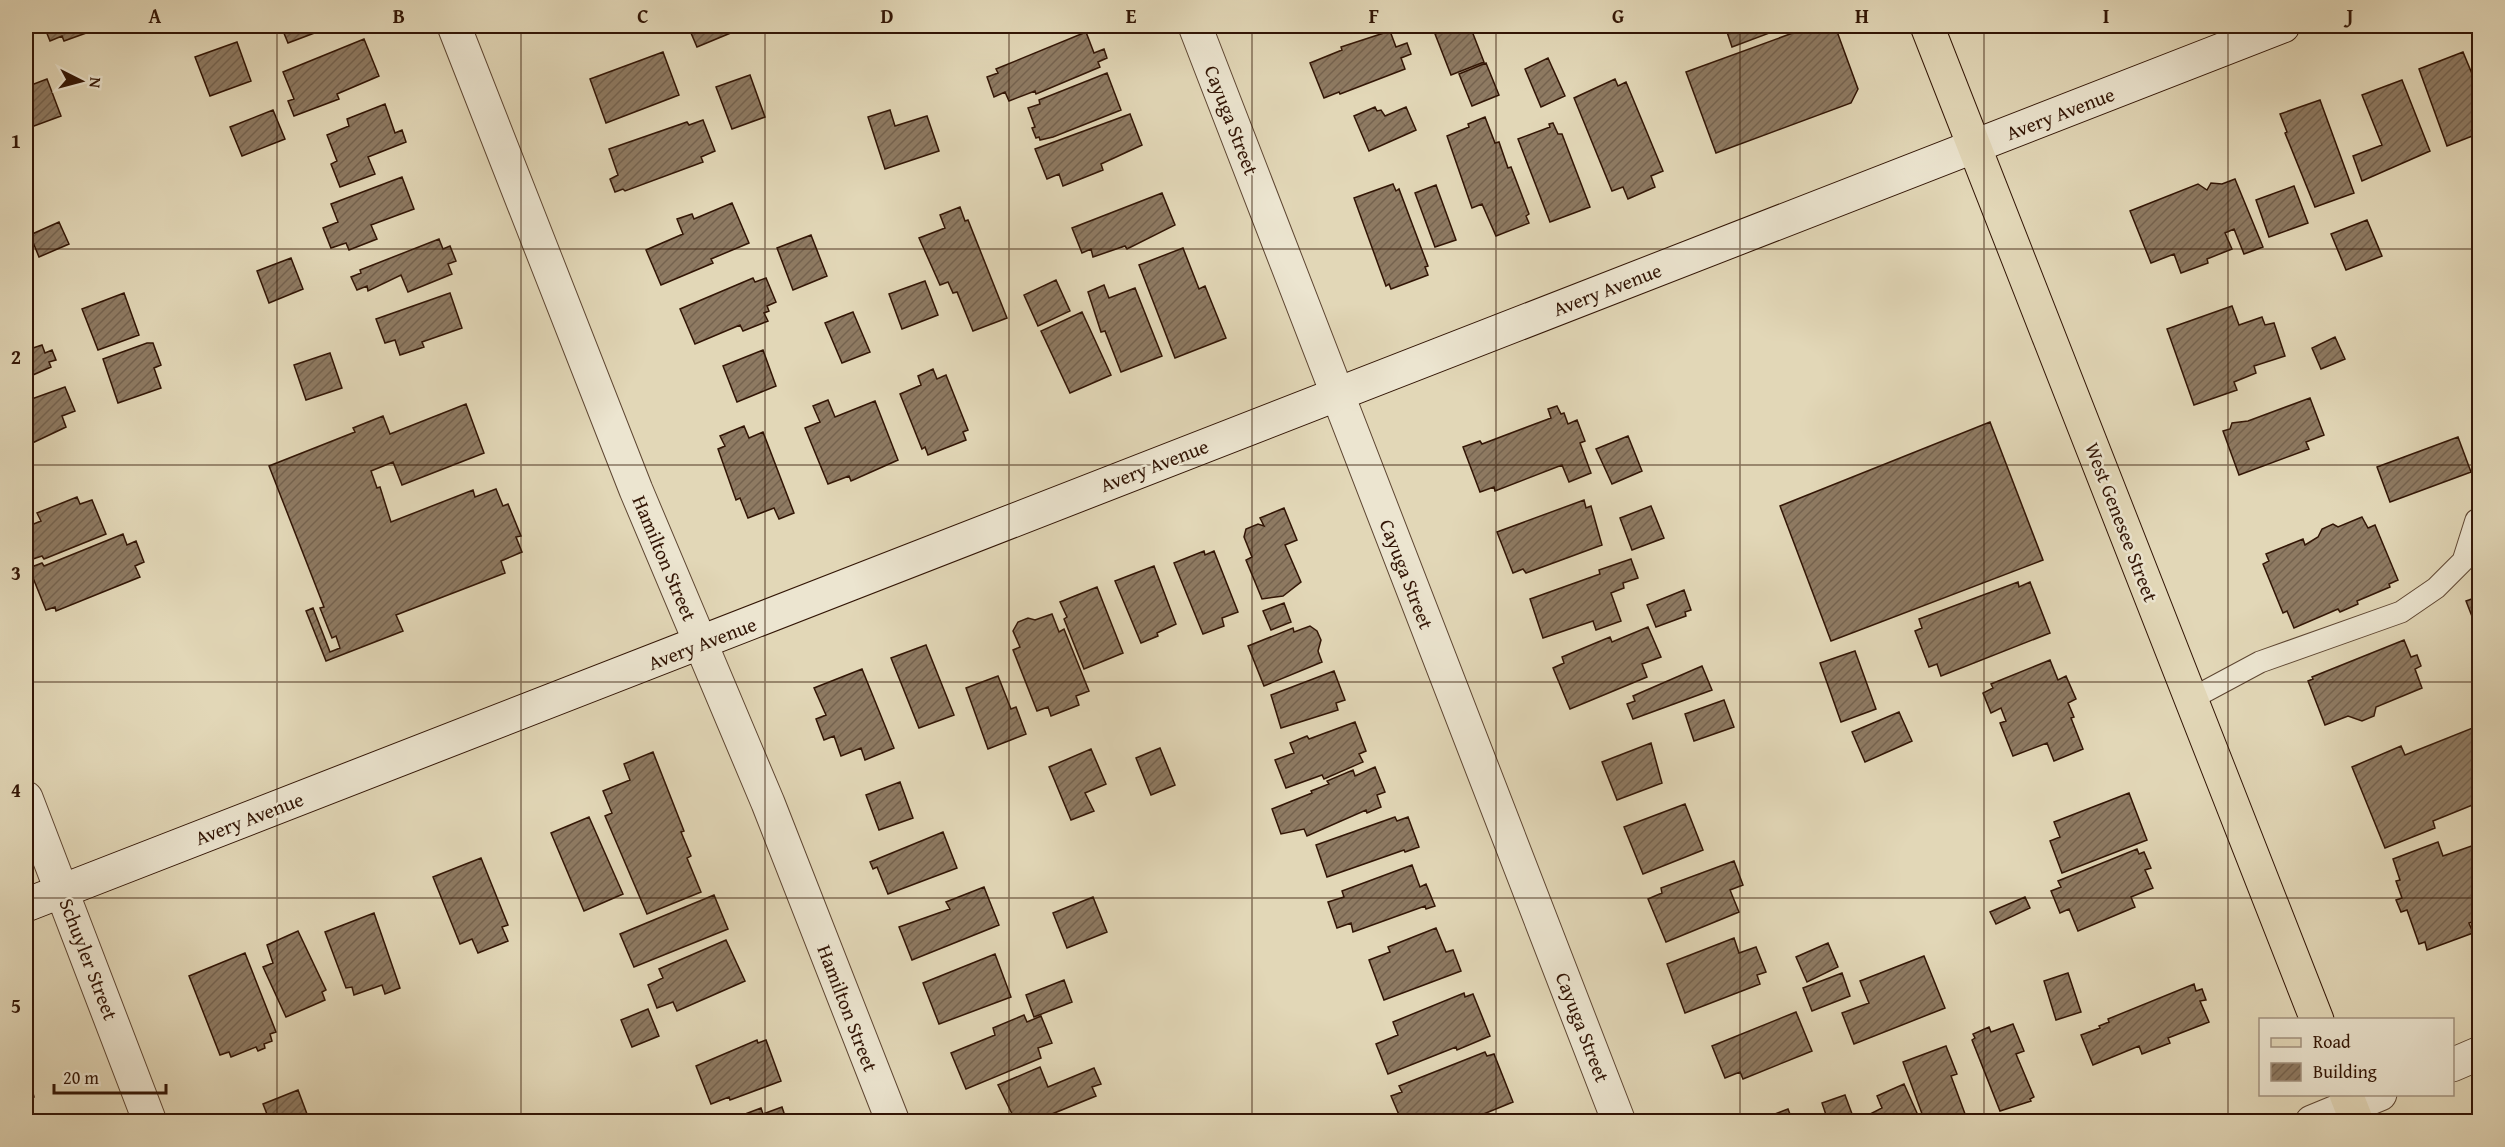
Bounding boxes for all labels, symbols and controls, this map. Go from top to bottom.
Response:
text: A [149,1,162,30]
text: B [393,1,405,30]
text: C [637,1,649,30]
text: D [880,1,894,30]
text: E [1126,1,1137,30]
text: F [1369,1,1379,30]
text: G [1612,1,1624,30]
text: H [1855,1,1869,30]
text: I [2103,1,2109,30]
text: J [2344,1,2354,30]
north arrow [51,51,111,111]
street label: Cayuga Street [1198,61,1266,179]
text: N [83,76,108,89]
street label: Avery Avenue [2002,79,2118,147]
text: 1 [11,126,21,155]
street label: Avery Avenue [1549,255,1665,323]
text: 2 [11,342,21,371]
street label: Avery Avenue [1096,431,1212,499]
street label: West Genesee Street [2078,438,2166,606]
street label: Hamilton Street [626,491,704,625]
street label: Cayuga Street [1373,515,1441,633]
text: 3 [11,558,21,587]
street label: Avery Avenue [644,609,760,677]
text: 4 [11,775,21,804]
street label: Avery Avenue [191,784,307,852]
street label: Schuyler Street [52,894,126,1024]
street label: Hamilton Street [810,940,886,1076]
street label: Cayuga Street [1549,968,1617,1086]
text: 5 [11,991,21,1020]
legend [2259,1018,2454,1096]
text: Road [2313,1028,2351,1055]
scale bar [54,1057,166,1095]
text: Building [2313,1058,2377,1085]
text: 20 m [63,1064,99,1091]

